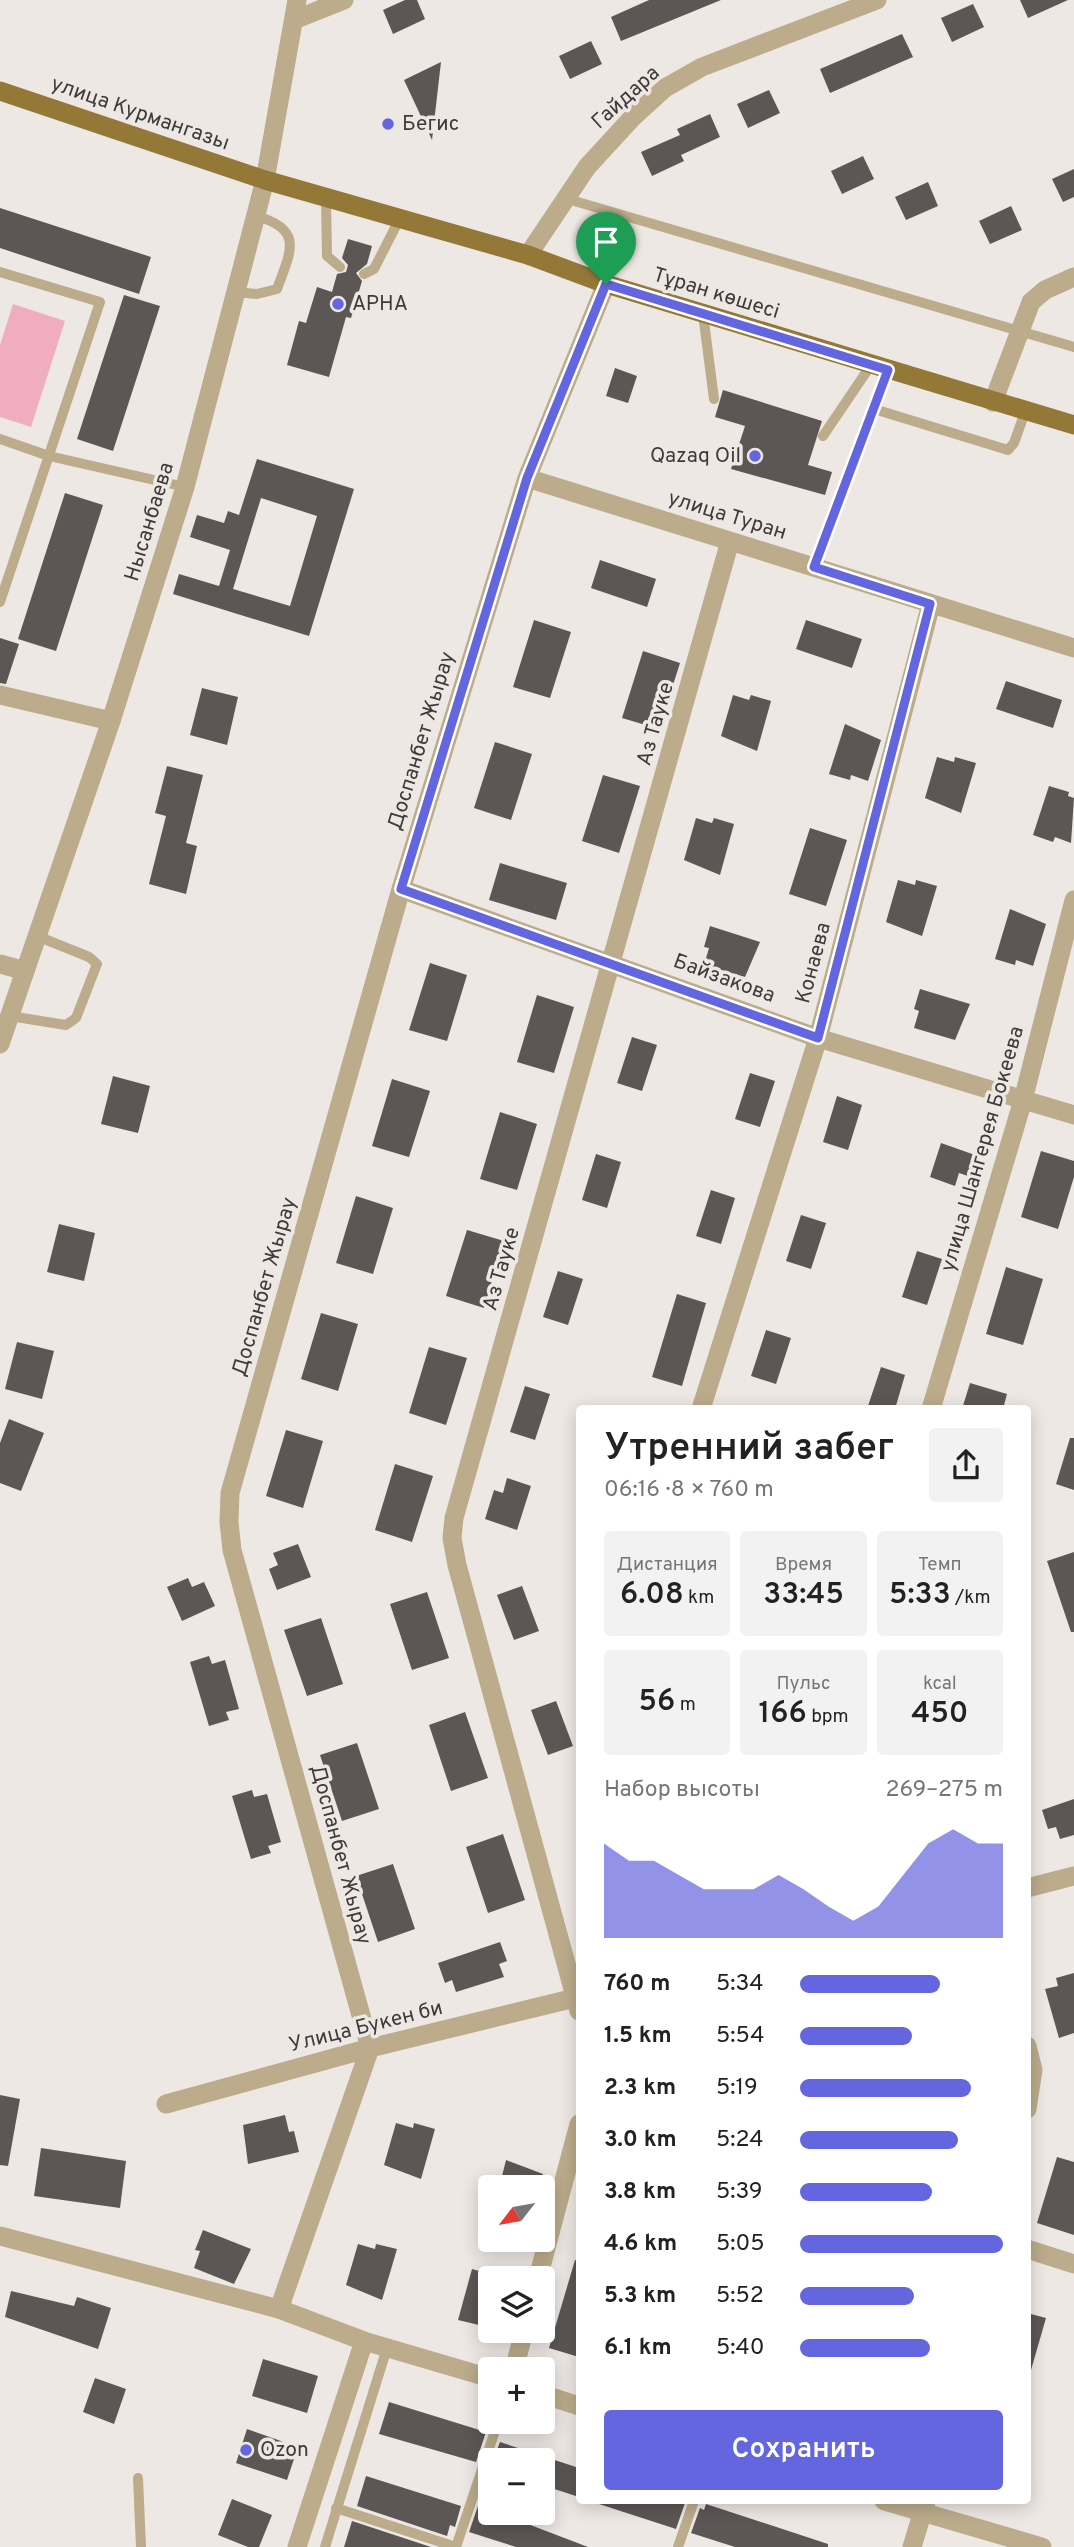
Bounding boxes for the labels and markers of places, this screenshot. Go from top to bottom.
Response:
place label: Бегис [402,111,459,138]
marker: Бегис [380,116,396,132]
pin [576,212,636,284]
place label: АРНА [352,291,408,318]
marker: АРНА [330,296,346,312]
place label: Qazaq Oil [650,443,741,470]
marker: Qazaq Oil [747,448,763,464]
place label: Ozon [260,2437,309,2464]
marker: Ozon [238,2442,254,2458]

